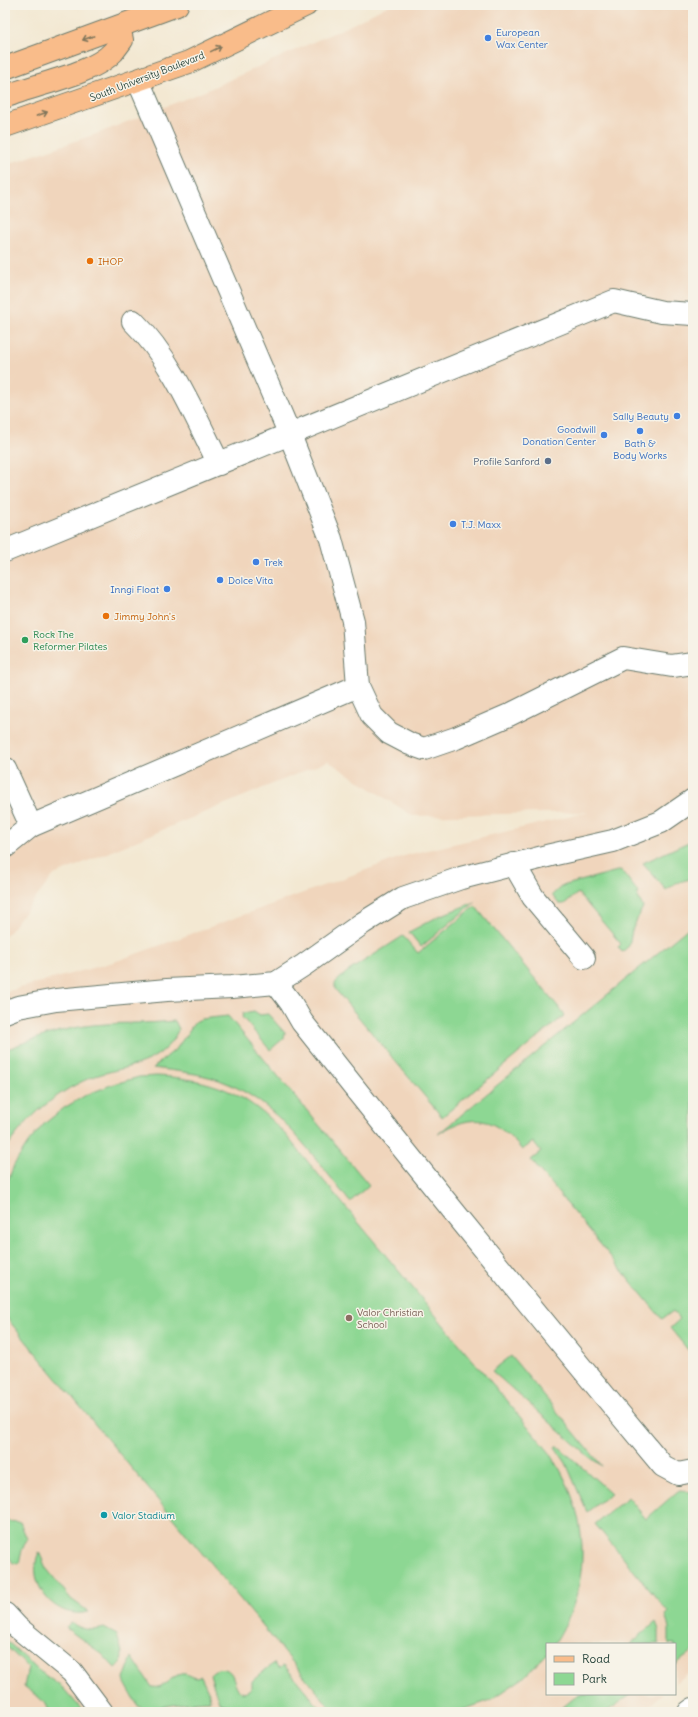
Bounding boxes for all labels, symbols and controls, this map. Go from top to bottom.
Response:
place label: European Wax Center [496,26,548,51]
marker: European Wax Center [483,33,493,43]
one-way arrow [82,35,95,42]
one-way arrow [210,44,222,52]
street label: South University Boulevard [88,49,206,104]
one-way arrow [36,110,48,118]
place label: IHOP [98,255,123,268]
marker: IHOP [85,256,95,266]
place label: Sally Beauty [613,410,669,423]
marker: Sally Beauty [672,411,682,421]
place label: Goodwill Donation Center [522,423,596,448]
marker: Bath & Body Works [635,426,645,436]
marker: Goodwill Donation Center [599,430,609,440]
place label: Bath & Body Works [613,437,668,462]
place label: Profile Sanford [473,455,540,468]
marker: Profile Sanford [543,456,553,466]
place label: T.J. Maxx [461,518,501,531]
marker: T.J. Maxx [448,519,458,529]
place label: Trek [264,556,283,569]
marker: Trek [251,557,261,567]
place label: Dolce Vita [228,574,273,587]
marker: Dolce Vita [215,575,225,585]
place label: Inngi Float [110,583,160,596]
marker: Inngi Float [162,584,172,594]
place label: Jimmy John's [114,610,176,623]
marker: Jimmy John's [101,611,111,621]
place label: Rock The Reformer Pilates [33,628,108,653]
marker: Rock The Reformer Pilates [20,635,30,645]
place label: Valor Christian School [357,1306,423,1331]
marker: Valor Christian School [344,1313,354,1323]
place label: Valor Stadium [112,1509,175,1522]
marker: Valor Stadium [99,1510,109,1520]
legend [546,1643,676,1695]
text: Road [582,1651,610,1666]
text: Park [582,1671,607,1686]

